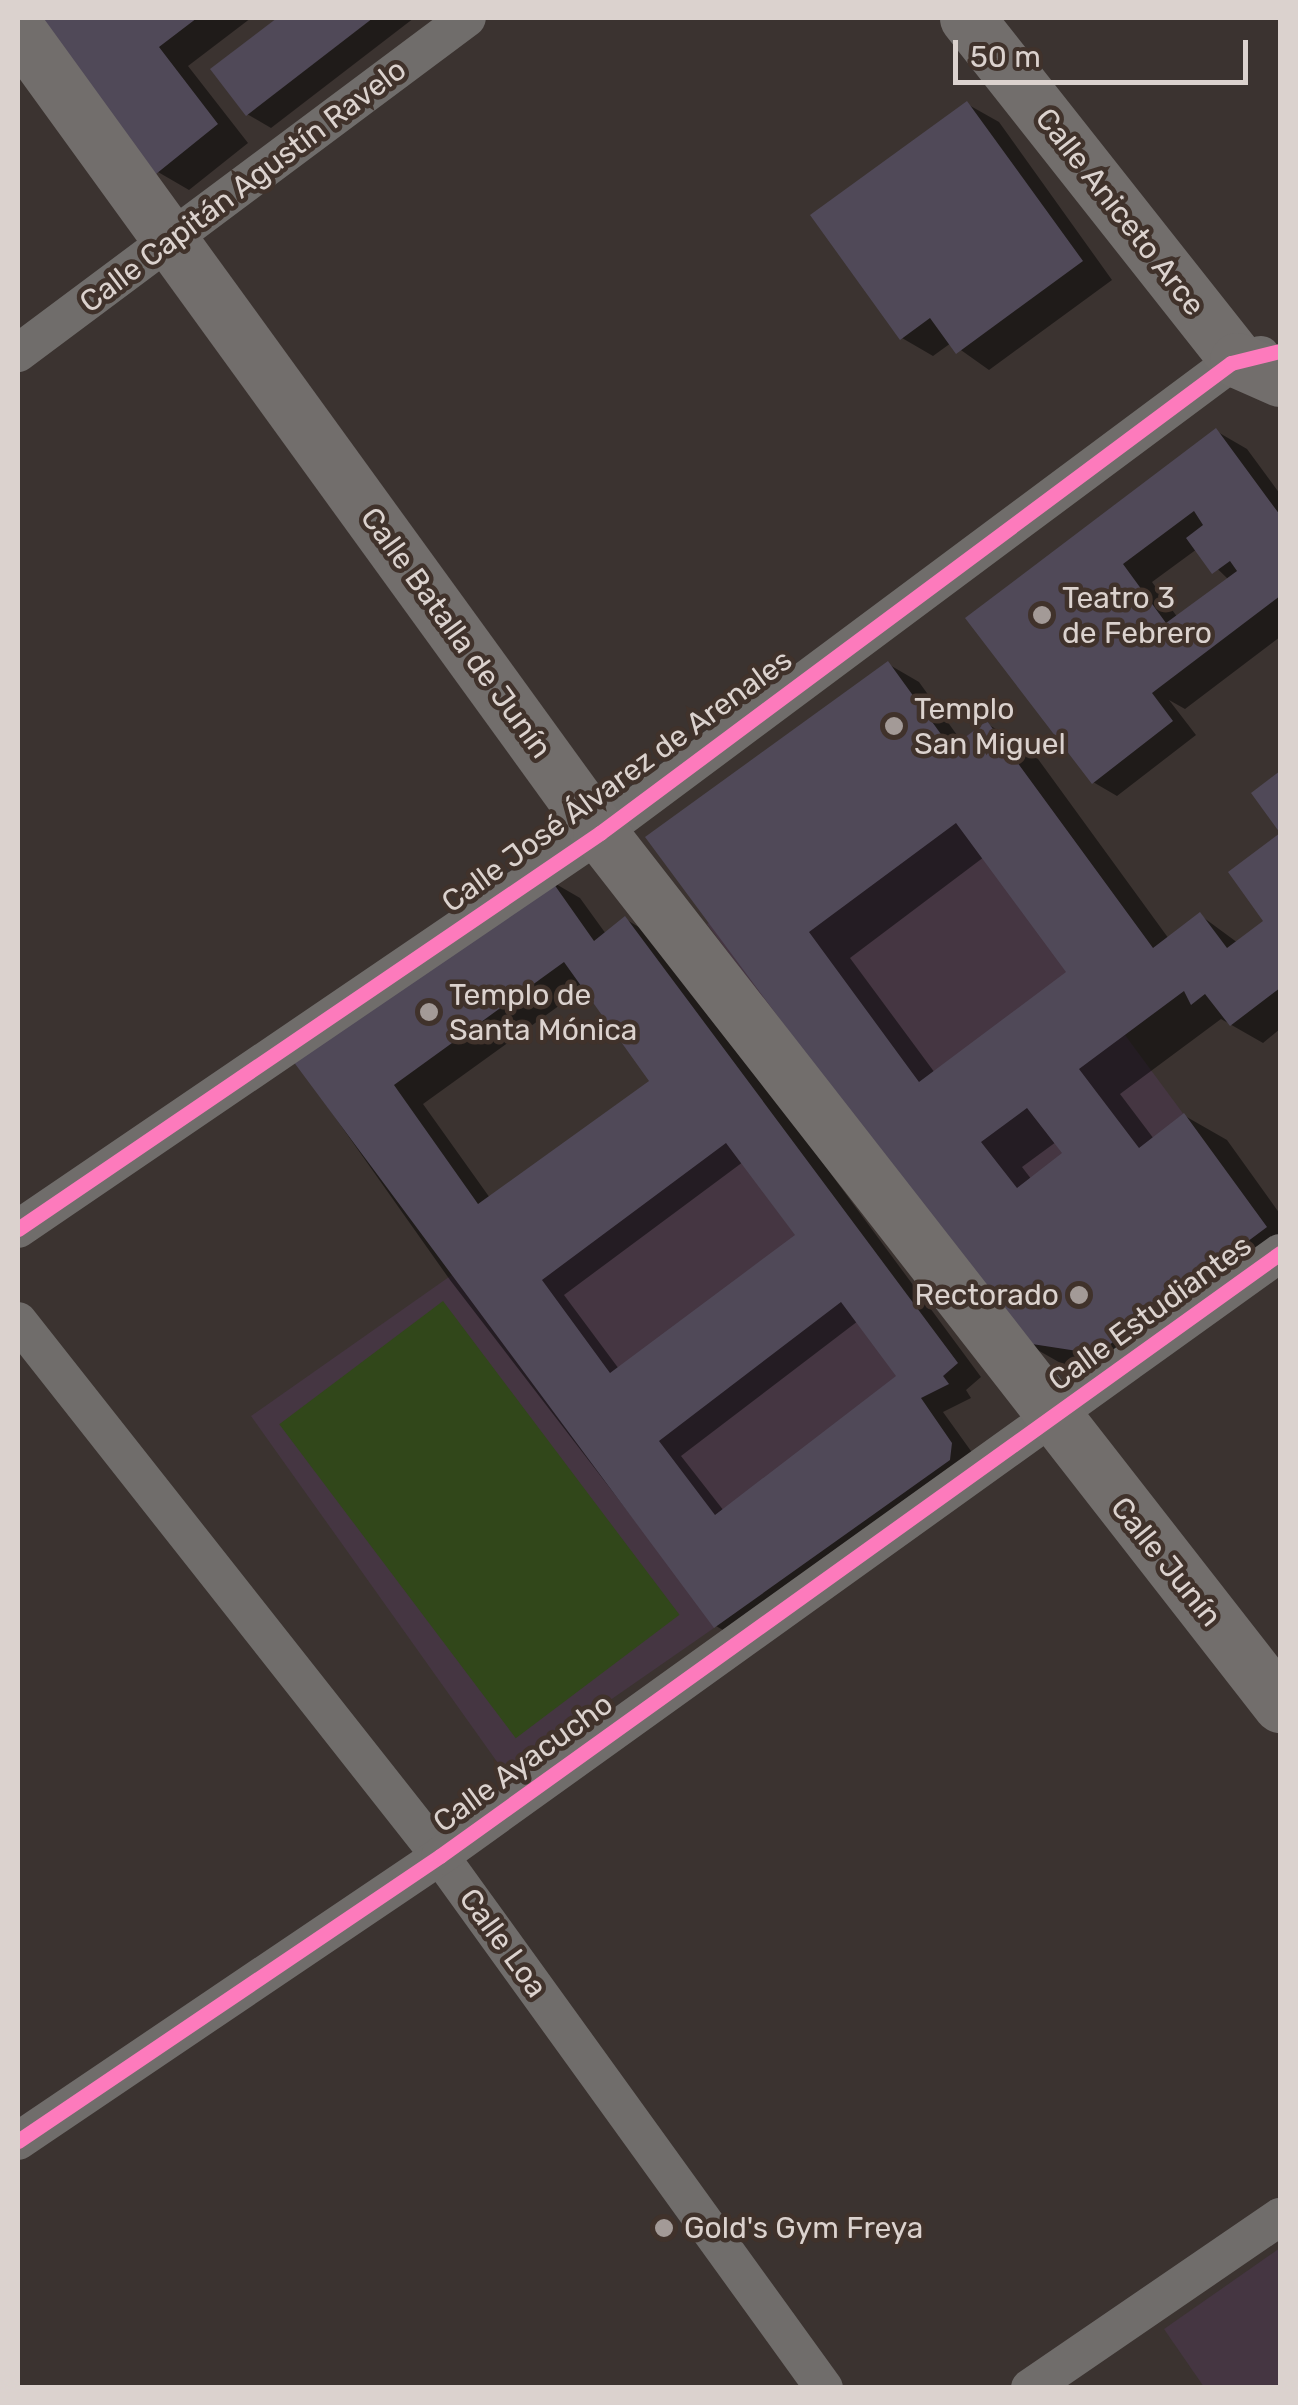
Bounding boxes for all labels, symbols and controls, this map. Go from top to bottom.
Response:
scale bar [958,20,1253,82]
text: 50 m [970,39,1041,75]
street label: Calle Capitán Agustín Ravelo [73,51,413,321]
street label: Calle Aniceto Arce [1027,100,1213,324]
street label: Calle Batalla de Junín [353,501,559,765]
place label: Teatro 3 de Febrero [1062,580,1212,650]
marker: Teatro 3 de Febrero [1031,604,1053,626]
street label: Calle José Álvarez de Arenales [434,641,800,921]
place label: Templo San Miguel [914,691,1066,762]
marker: Templo San Miguel [883,715,905,737]
place label: Templo de Santa Mónica [449,977,637,1048]
marker: Templo de Santa Mónica [418,1001,440,1023]
street label: Calle Estudiantes [1042,1227,1258,1399]
place label: Rectorado [914,1277,1059,1313]
marker: Rectorado [1068,1284,1090,1306]
street label: Calle Junín [1103,1490,1229,1634]
street label: Calle Ayacucho [426,1686,620,1840]
street label: Calle Loa [452,1882,554,2004]
place label: Gold's Gym Freya [684,2210,923,2246]
marker: Gold's Gym Freya [653,2217,675,2239]

